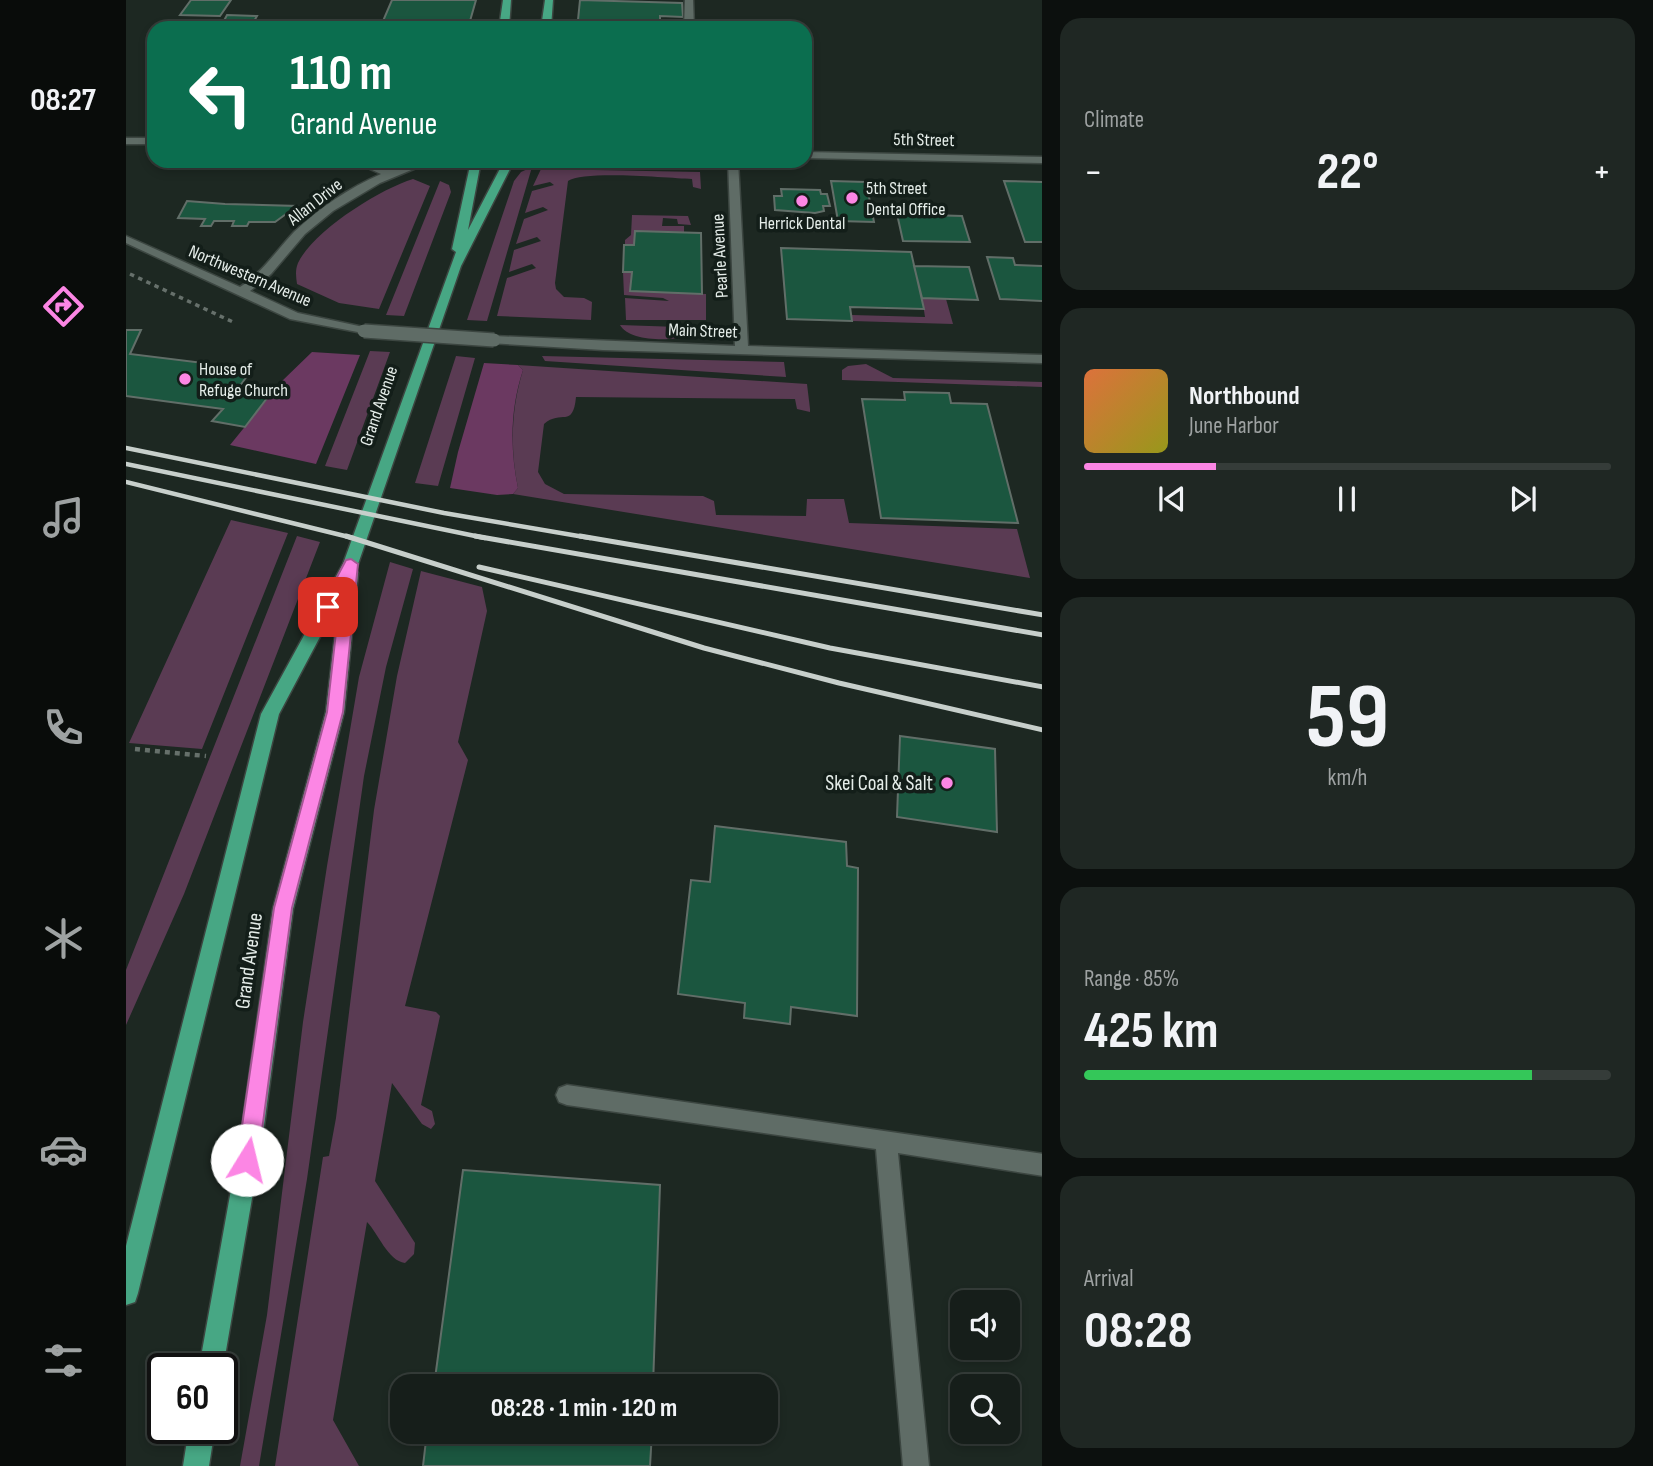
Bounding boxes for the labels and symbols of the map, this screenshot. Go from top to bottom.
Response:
street label: 5th Street [893,129,955,151]
street label: Allan Drive [283,174,347,230]
place label: 5th Street Dental Office [866,178,945,220]
marker: 5th Street Dental Office [844,190,860,206]
marker: Herrick Dental [794,193,810,209]
street label: Pearle Avenue [707,213,733,299]
place label: Herrick Dental [759,213,845,234]
street label: Northwestern Avenue [185,241,315,311]
street label: Main Street [668,319,739,343]
place label: House of Refuge Church [199,359,288,401]
street label: Grand Avenue [356,363,402,449]
marker: House of Refuge Church [177,371,193,387]
pin [298,577,358,637]
place label: Skei Coal & Salt [825,771,933,796]
marker: Skei Coal & Salt [939,775,955,791]
street label: Grand Avenue [230,911,268,1011]
position arrow [210,1123,284,1197]
speed limit sign: 60 [147,1353,238,1444]

